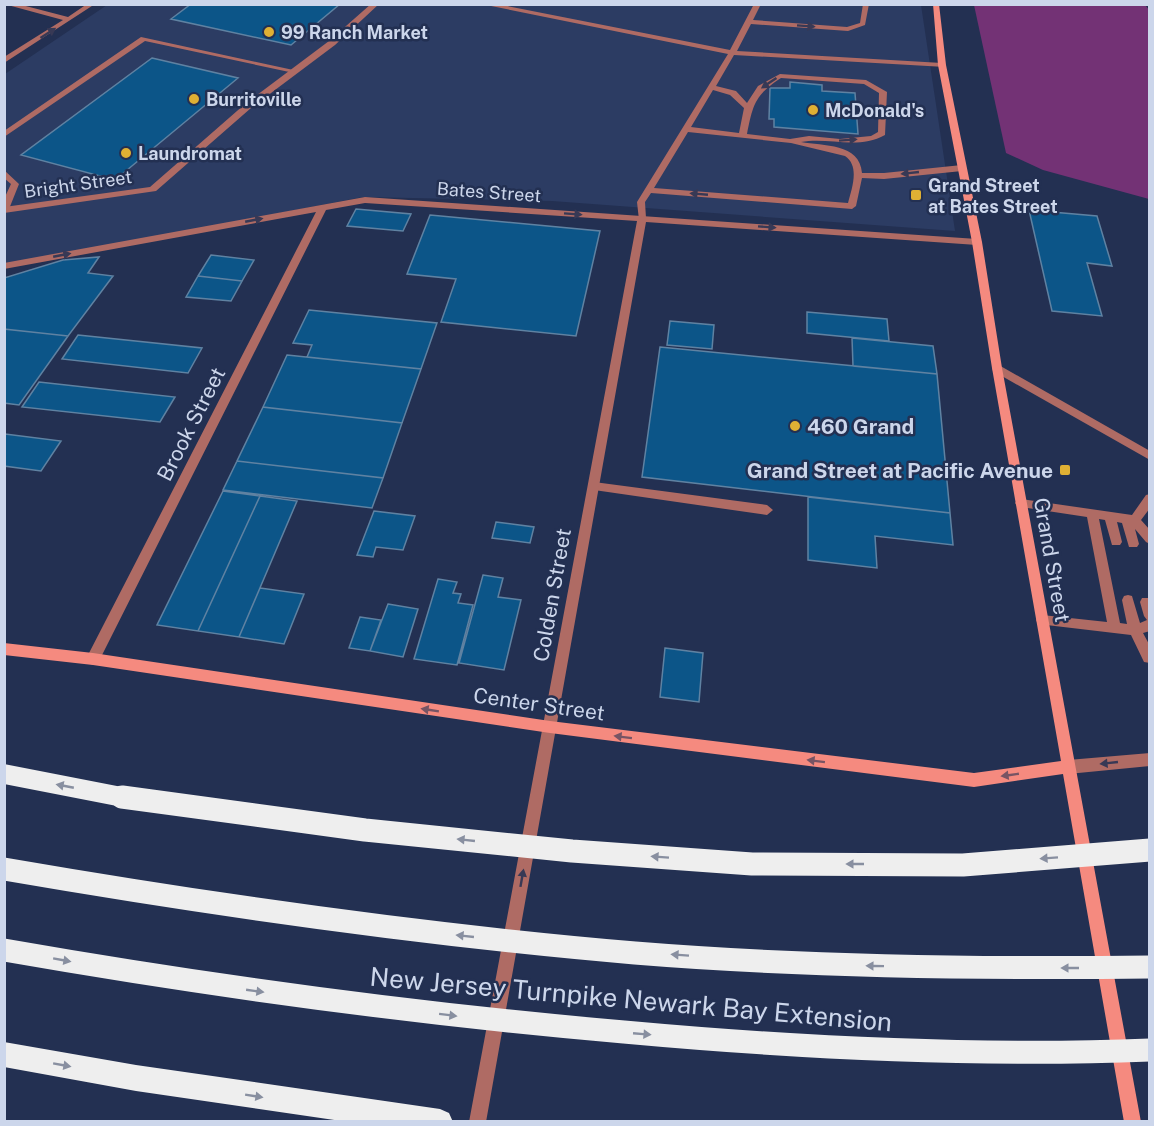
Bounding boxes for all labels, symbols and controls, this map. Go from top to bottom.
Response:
one-way arrow [797,21,816,31]
place label: 99 Ranch Market [281,22,428,43]
marker: 99 Ranch Market [262,25,276,39]
one-way arrow [40,27,56,39]
one-way arrow [760,78,777,89]
place label: Burritoville [206,89,302,110]
marker: Burritoville [187,92,201,106]
place label: McDonald's [825,100,924,121]
marker: McDonald's [806,103,820,117]
one-way arrow [839,135,858,145]
place label: Laundromat [138,143,242,164]
marker: Laundromat [119,146,133,160]
street label: Bright Street [23,166,133,202]
one-way arrow [900,168,919,178]
place label: Grand Street at Bates Street [928,175,1058,217]
street label: Bates Street [436,178,542,206]
marker: Grand Street at Bates Street [909,188,923,202]
one-way arrow [689,189,708,199]
one-way arrow [563,209,582,219]
one-way arrow [244,215,263,224]
one-way arrow [758,222,777,232]
one-way arrow [53,250,72,259]
street label: Brook Street [152,363,230,485]
place label: 460 Grand [807,414,914,439]
marker: 460 Grand [788,419,802,433]
place label: Grand Street at Pacific Avenue [747,458,1053,483]
marker: Grand Street at Pacific Avenue [1058,463,1072,477]
street label: Grand Street [1029,496,1075,624]
street label: Colden Street [528,526,576,664]
street label: Center Street [472,682,606,726]
one-way arrow [420,705,439,714]
one-way arrow [613,732,632,741]
one-way arrow [807,756,826,765]
one-way arrow [1099,758,1118,768]
one-way arrow [1000,771,1019,780]
one-way arrow [55,781,74,790]
one-way arrow [456,835,475,845]
one-way arrow [650,852,669,862]
one-way arrow [1040,853,1059,863]
one-way arrow [845,859,864,869]
one-way arrow [518,868,527,887]
one-way arrow [456,931,475,941]
one-way arrow [671,950,690,960]
one-way arrow [53,956,72,965]
street label: New Jersey Turnpike Newark Bay Extension [369,961,893,1037]
one-way arrow [866,961,885,970]
one-way arrow [1061,963,1080,973]
one-way arrow [245,986,264,995]
one-way arrow [439,1010,458,1019]
one-way arrow [633,1029,652,1039]
one-way arrow [53,1061,72,1070]
one-way arrow [245,1092,264,1101]

